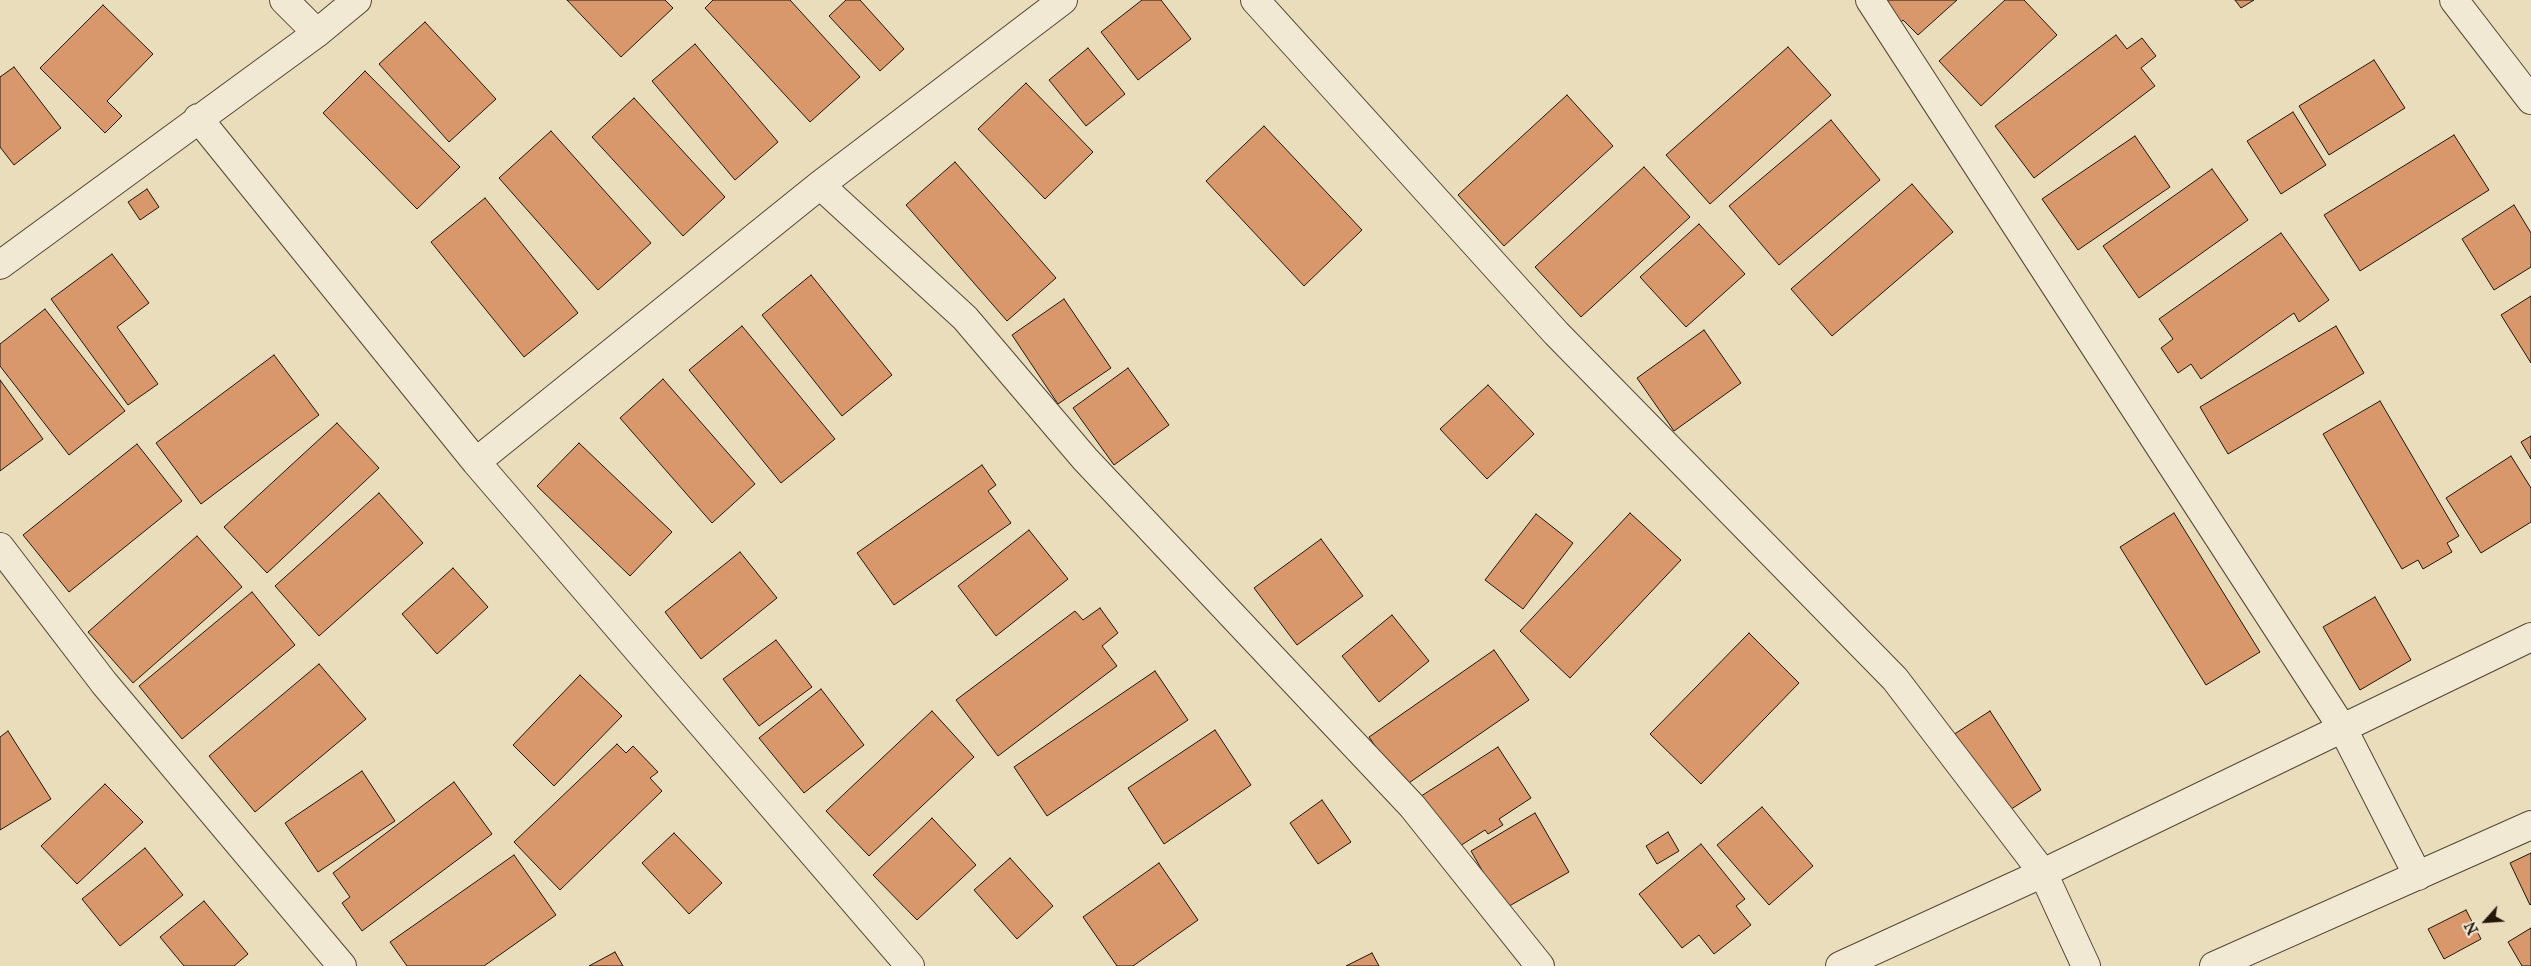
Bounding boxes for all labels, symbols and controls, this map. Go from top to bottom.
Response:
north arrow [2461,896,2511,946]
text: N [2462,919,2482,937]

